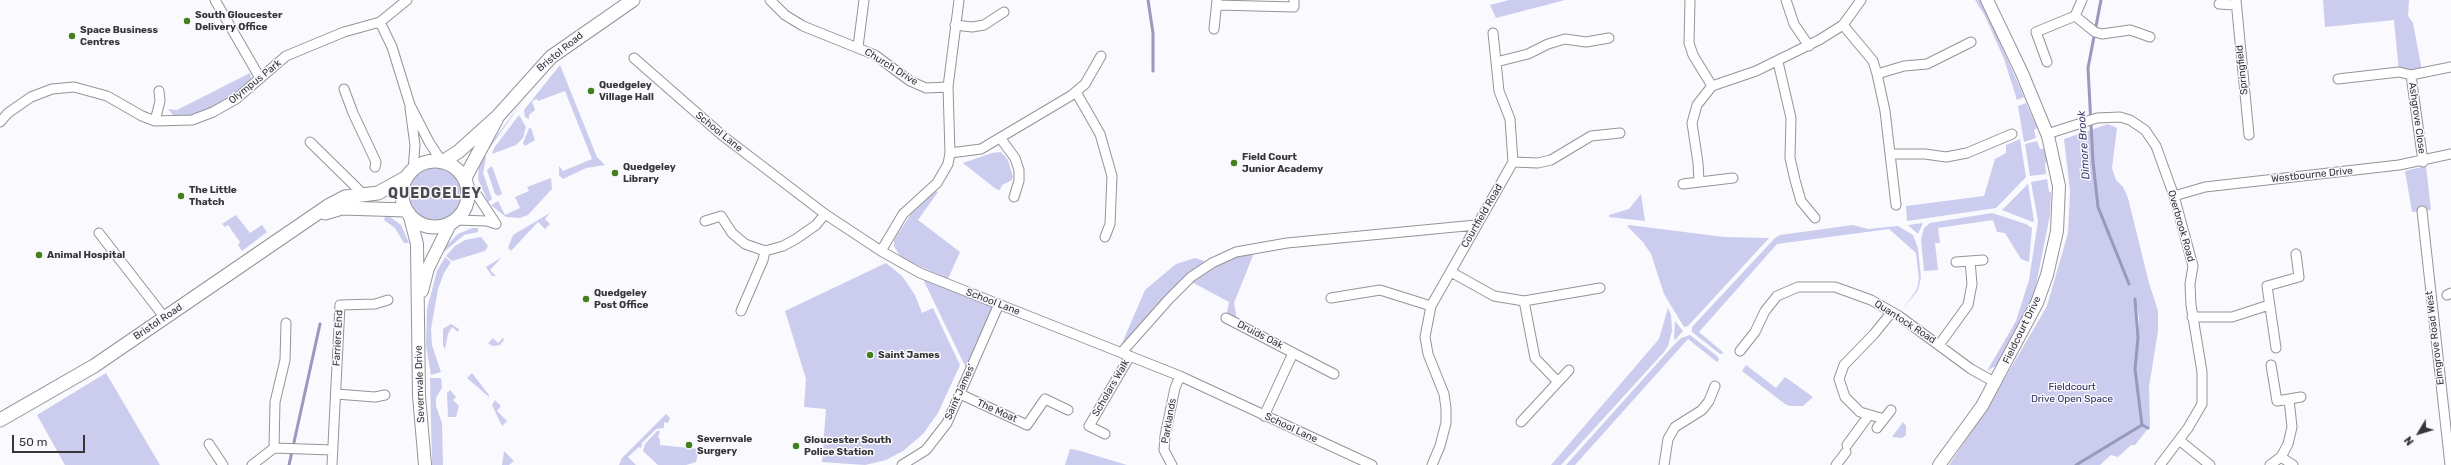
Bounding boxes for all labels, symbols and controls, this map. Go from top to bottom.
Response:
place label: South Gloucester Delivery Office [195,9,283,32]
marker: South Gloucester Delivery Office [182,16,192,26]
place label: Space Business Centres [80,24,158,48]
street label: Bristol Road [534,30,586,74]
marker: Space Business Centres [67,31,77,41]
street label: Springfield [2233,45,2251,95]
street label: Church Drive [862,46,920,88]
street label: Olympus Park [226,57,284,107]
place label: Quedgeley Village Hall [599,79,654,102]
street label: Ashgrove Close [2406,81,2428,155]
marker: Quedgeley Village Hall [586,86,596,96]
street label: School Lane [693,109,745,155]
water label: Dimore Brook [2075,110,2093,180]
place label: Field Court Junior Academy [1242,151,1323,174]
marker: Field Court Junior Academy [1229,158,1239,168]
place label: Quedgeley Library [623,161,676,184]
street label: Westbourne Drive [2271,165,2353,185]
marker: Quedgeley Library [610,168,620,178]
street label: Courtfield Road [1459,182,1505,250]
place label: The Little Thatch [189,184,237,208]
district label: QUEDGELEY [388,186,482,202]
street label: Overbrook Road [2165,189,2197,263]
marker: The Little Thatch [176,191,186,201]
place label: Animal Hospital [47,249,125,261]
marker: Animal Hospital [34,250,44,260]
street label: School Lane [964,286,1022,318]
place label: Quedgeley Post Office [594,287,648,310]
street label: Elmgrove Road West [2423,290,2447,386]
marker: Quedgeley Post Office [581,294,591,304]
street label: Fieldcourt Drive [2000,294,2044,366]
street label: Quantock Road [1872,298,1938,346]
street label: Bristol Road [131,301,185,343]
street label: Farriers End [331,310,345,366]
street label: Druids Oak [1235,318,1285,352]
street label: Severnvale Drive [413,345,427,423]
place label: Saint James [878,349,940,361]
marker: Saint James [865,350,875,360]
street label: Scholars Walk [1090,357,1132,419]
street label: Saint James' [942,362,978,422]
park label: Fieldcourt Drive Open Space [2031,381,2113,404]
street label: The Moat [975,397,1019,425]
street label: Parklands [1159,397,1179,445]
street label: School Lane [1263,411,1319,445]
north arrow [2399,413,2439,453]
scale bar [14,427,87,453]
place label: Severnvale Surgery [697,433,752,456]
place label: Gloucester South Police Station [804,434,892,458]
text: N [2402,434,2417,448]
text: 50 m [19,435,47,449]
marker: Severnvale Surgery [684,440,694,450]
marker: Gloucester South Police Station [791,441,801,451]

